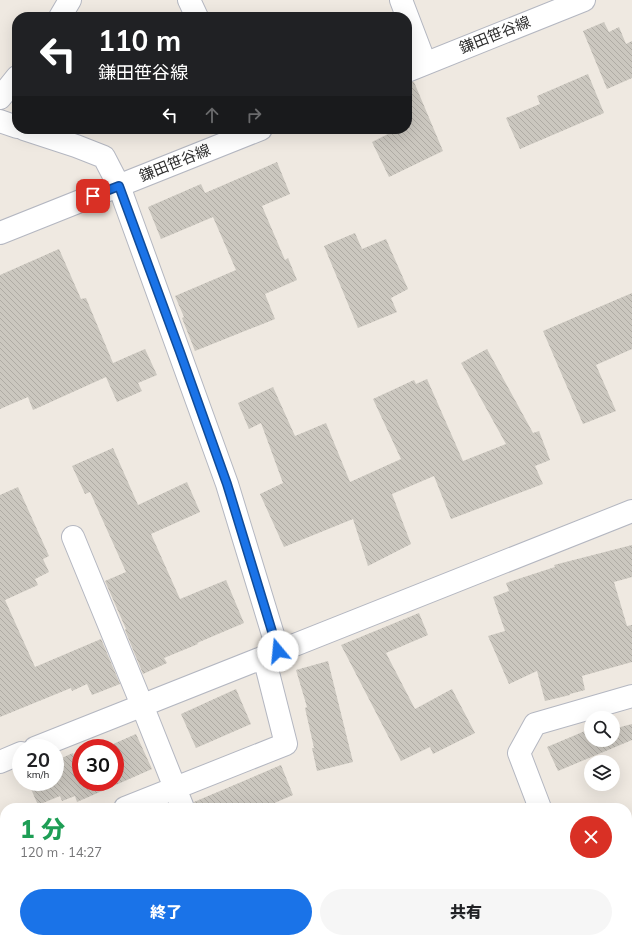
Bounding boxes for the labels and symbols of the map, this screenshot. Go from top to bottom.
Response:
street label: 鎌田笹谷線 [456,12,533,57]
street label: 鎌田笹谷線 [136,140,213,185]
pin [76,179,110,213]
position arrow [257,630,299,672]
speed limit sign: 30 [72,739,124,791]

